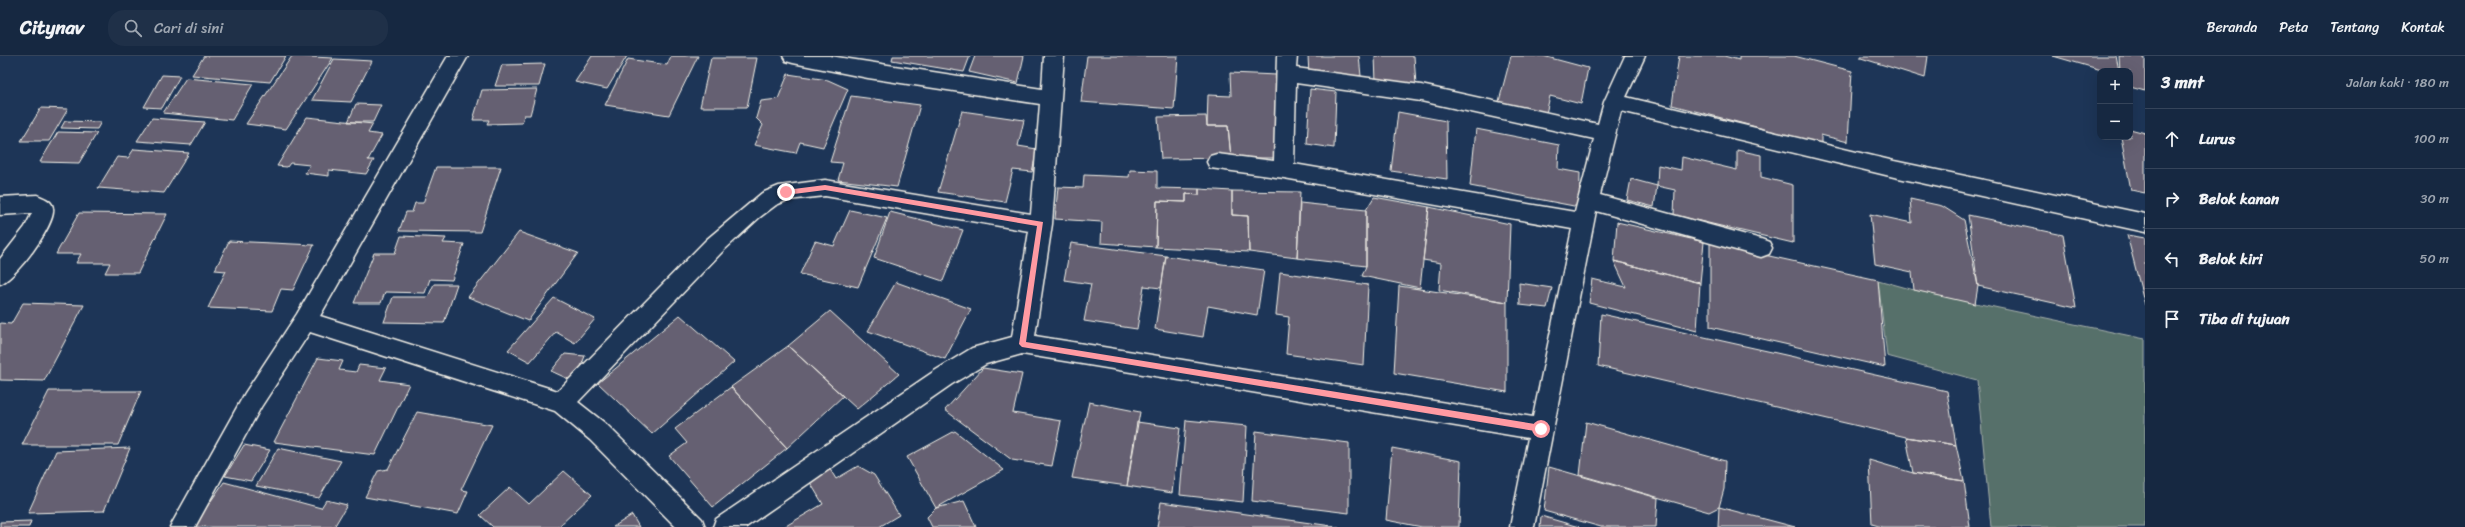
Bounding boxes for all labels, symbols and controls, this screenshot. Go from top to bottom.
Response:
search box [108,10,388,46]
text: Citynav [20,11,84,44]
text: Cari di sini [154,15,224,41]
text: Beranda [2207,15,2257,40]
text: Peta [2279,15,2308,40]
text: Tentang [2330,15,2379,40]
text: Kontak [2401,15,2445,40]
icon: search [122,17,144,39]
text: 3 mnt [2161,67,2204,97]
map controls [2097,68,2133,140]
button: + [2097,68,2133,104]
text: Jalan kaki · 180 m [2347,71,2449,94]
button: − [2097,104,2133,140]
text: Lurus [2199,126,2235,152]
text: 100 m [2414,127,2449,150]
icon: ahead [2161,128,2183,150]
route end [777,183,795,201]
text: Belok kanan [2199,186,2279,212]
text: 30 m [2420,187,2449,210]
icon: right [2161,188,2183,210]
text: Belok kiri [2199,246,2262,272]
text: 50 m [2419,247,2449,270]
icon: left [2161,248,2183,270]
text: Tiba di tujuan [2199,306,2290,332]
icon: arrive [2161,308,2183,330]
route start [1532,420,1550,438]

